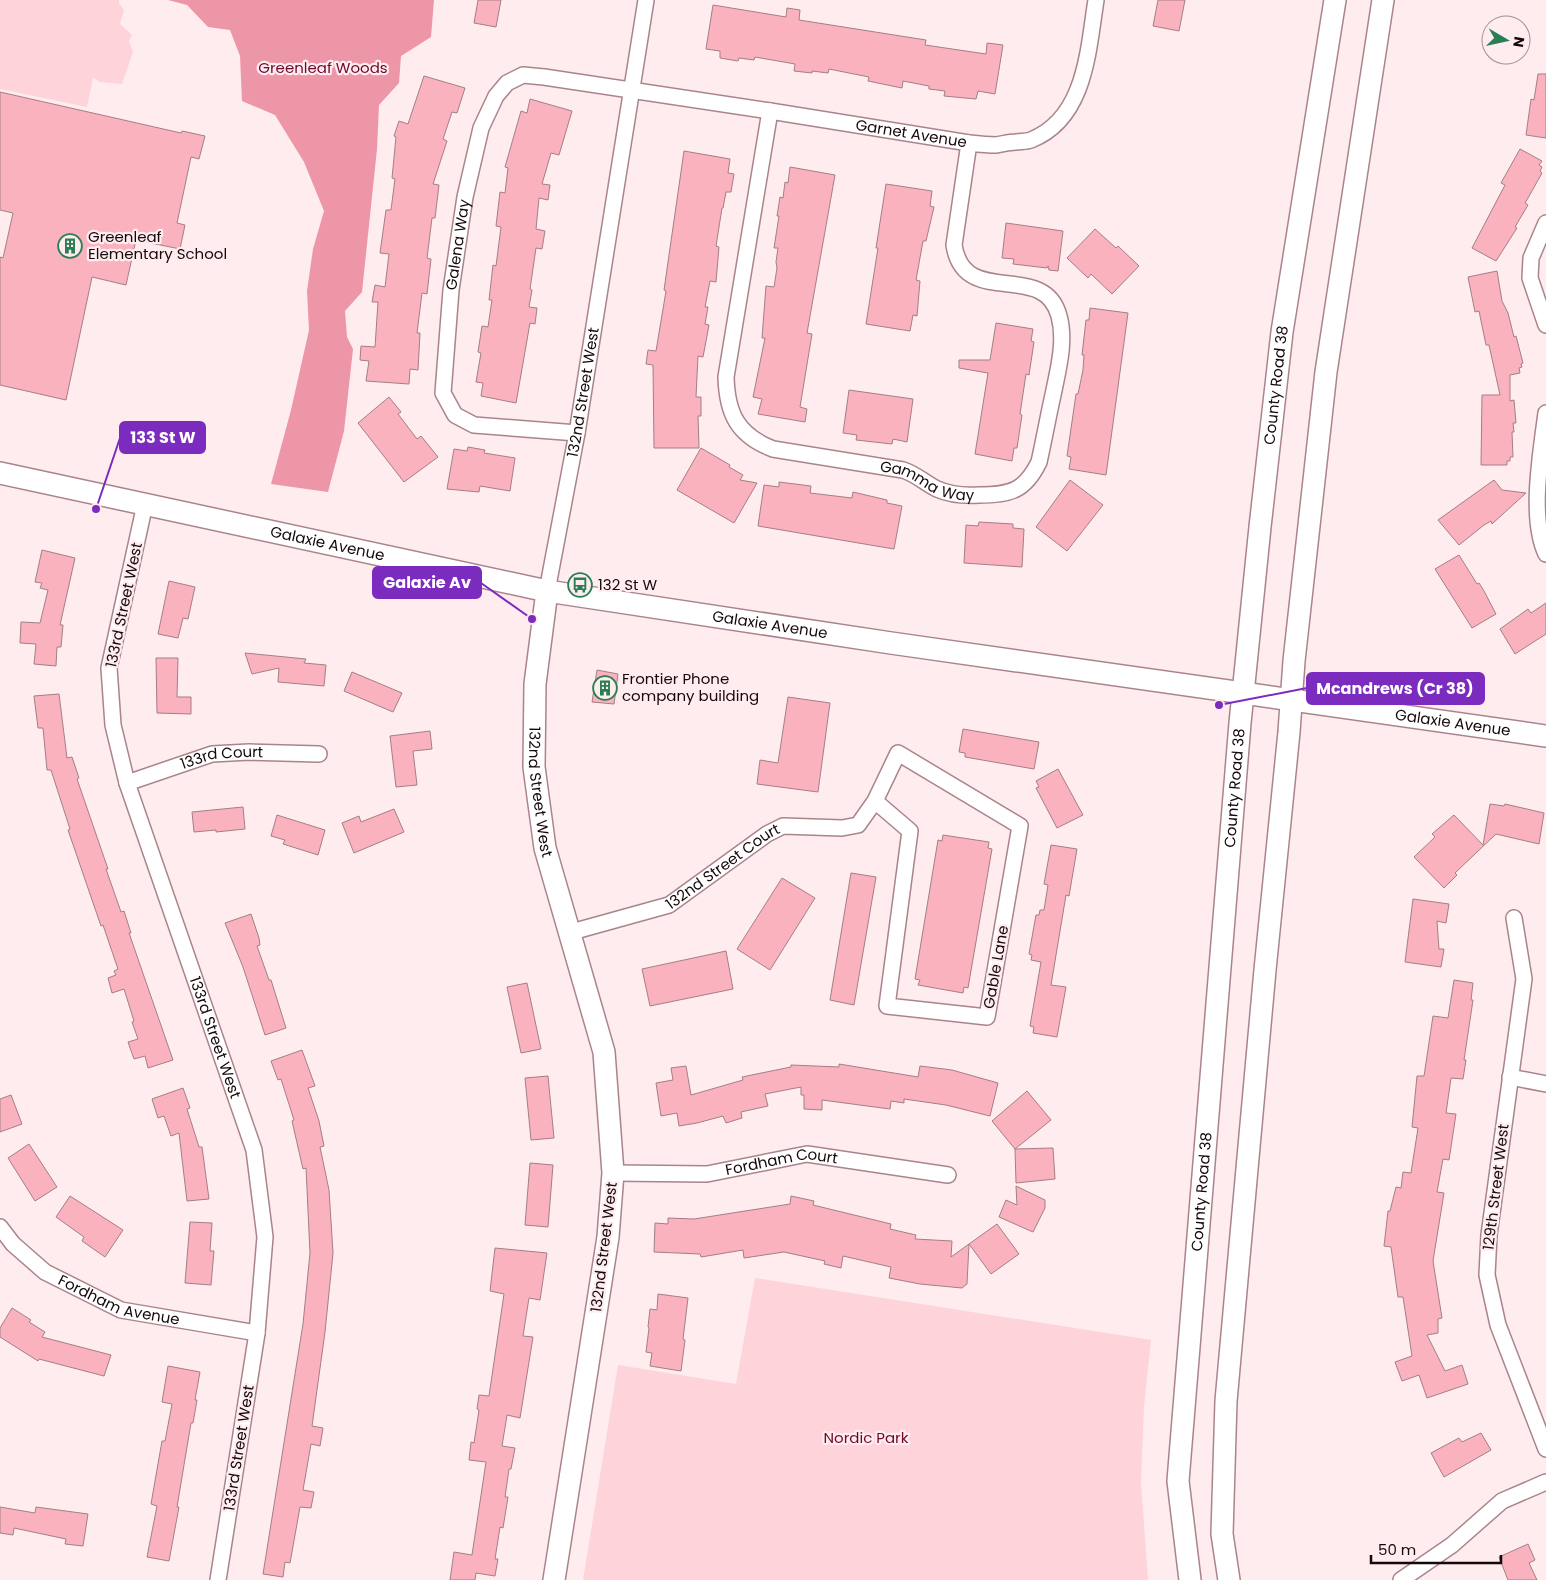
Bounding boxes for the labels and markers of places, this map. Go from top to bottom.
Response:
place label: Greenleaf Elementary School [88,226,227,264]
building icon: Greenleaf Elementary School [57,233,83,259]
callout: 133 St W [120,422,205,453]
callout: Galaxie Av [373,567,481,598]
bus stop icon: 132 St W [567,572,593,598]
place label: 132 St W [598,574,658,595]
place label: Frontier Phone company building [622,668,759,706]
callout: Mcandrews (Cr 38) [1307,673,1484,704]
building icon: Frontier Phone company building [592,675,618,701]

